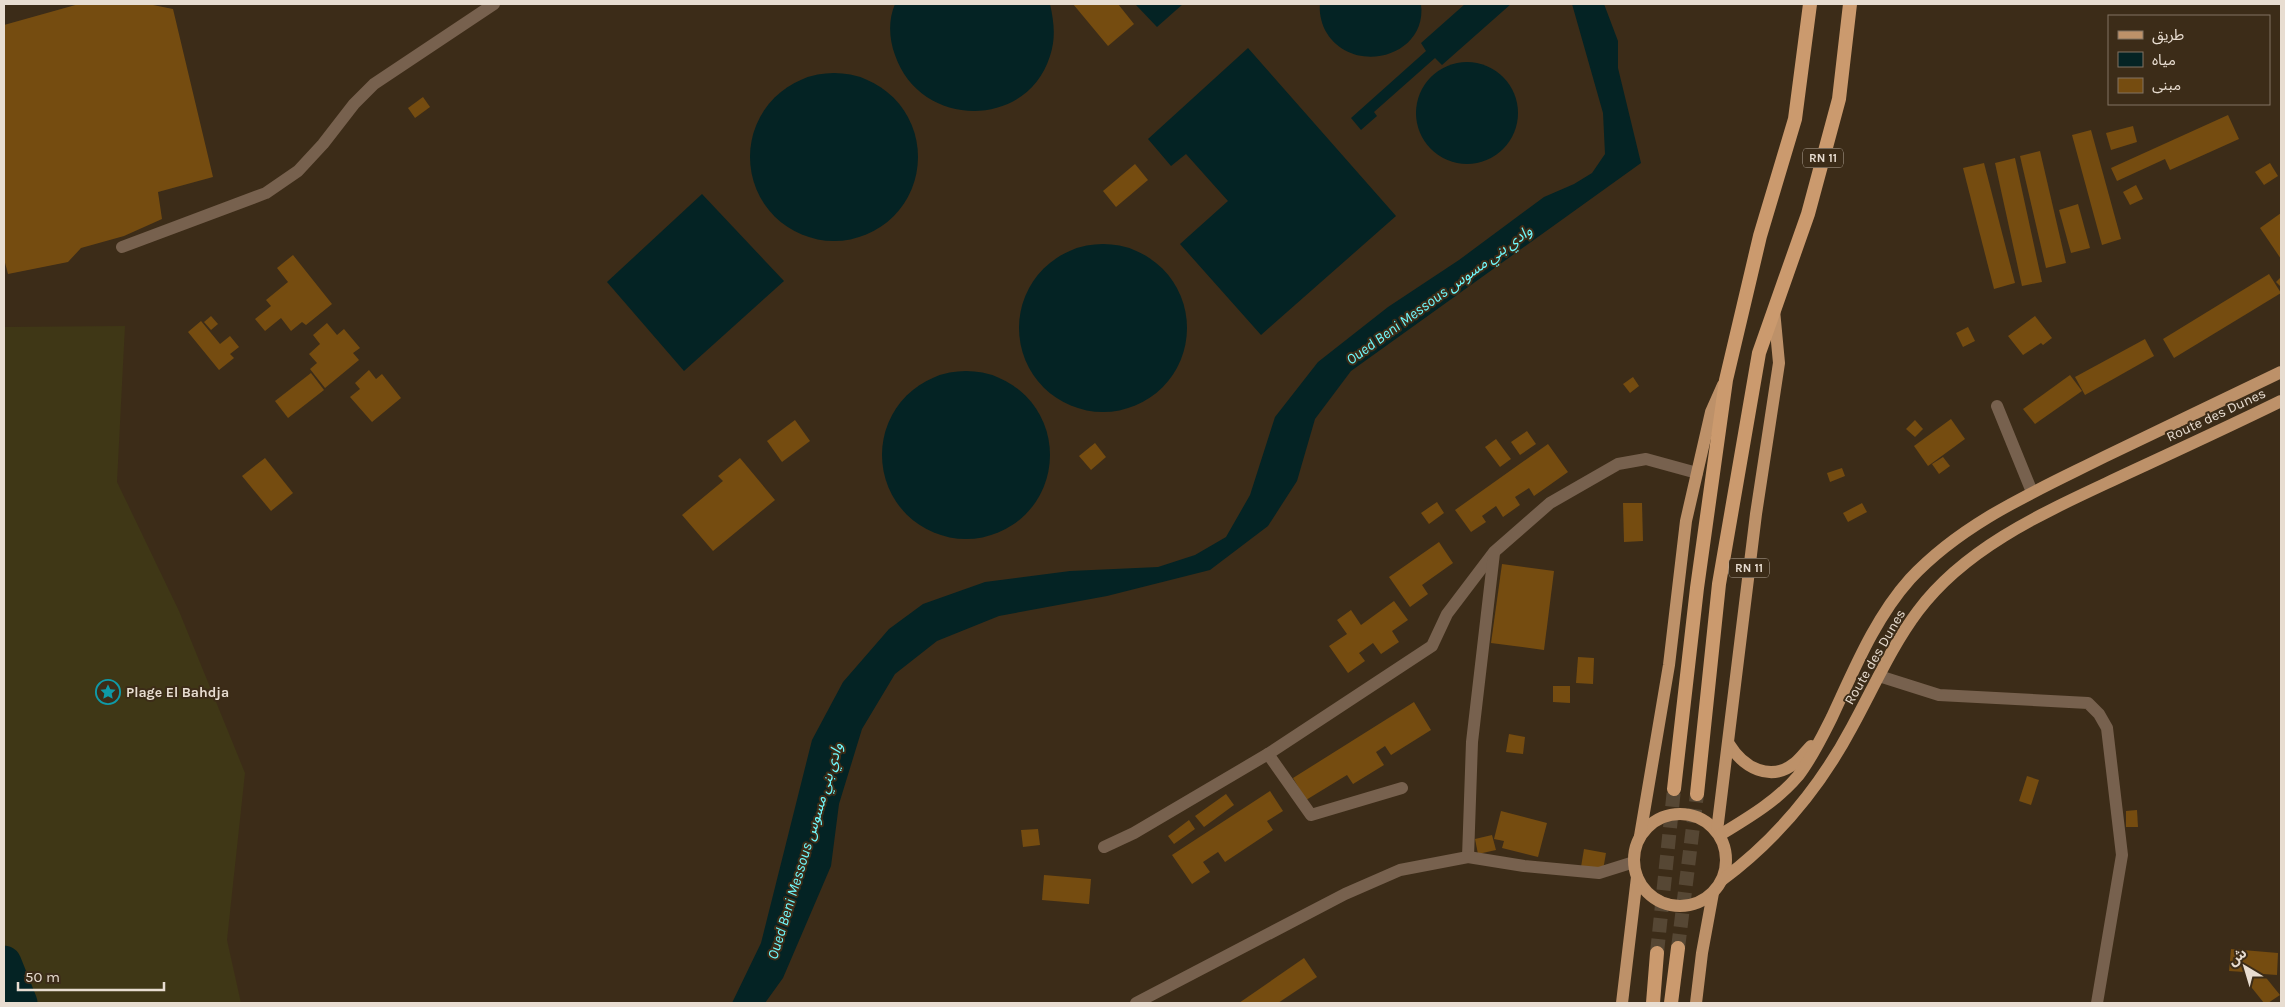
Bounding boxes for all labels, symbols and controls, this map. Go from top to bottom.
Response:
legend [2108,15,2270,105]
text: طريق [2152,26,2184,45]
text: مياه [2152,51,2176,69]
text: مبنى [2152,76,2181,94]
road number: RN 11 [1803,148,1843,168]
water label: Oued Beni Messous وادي بني مسوس [1342,221,1537,371]
street label: Route des Dunes [2164,385,2268,445]
road number: RN 11 [1729,558,1769,578]
street label: Route des Dunes [1841,606,1909,708]
place icon: Plage El Bahdja [95,679,121,705]
place label: Plage El Bahdja [126,684,229,701]
water label: Oued Beni Messous وادي بني مسوس [763,740,849,962]
north arrow [2220,942,2270,992]
text: ش [2225,945,2250,970]
scale bar [18,960,164,992]
text: 50 m [25,968,60,986]

